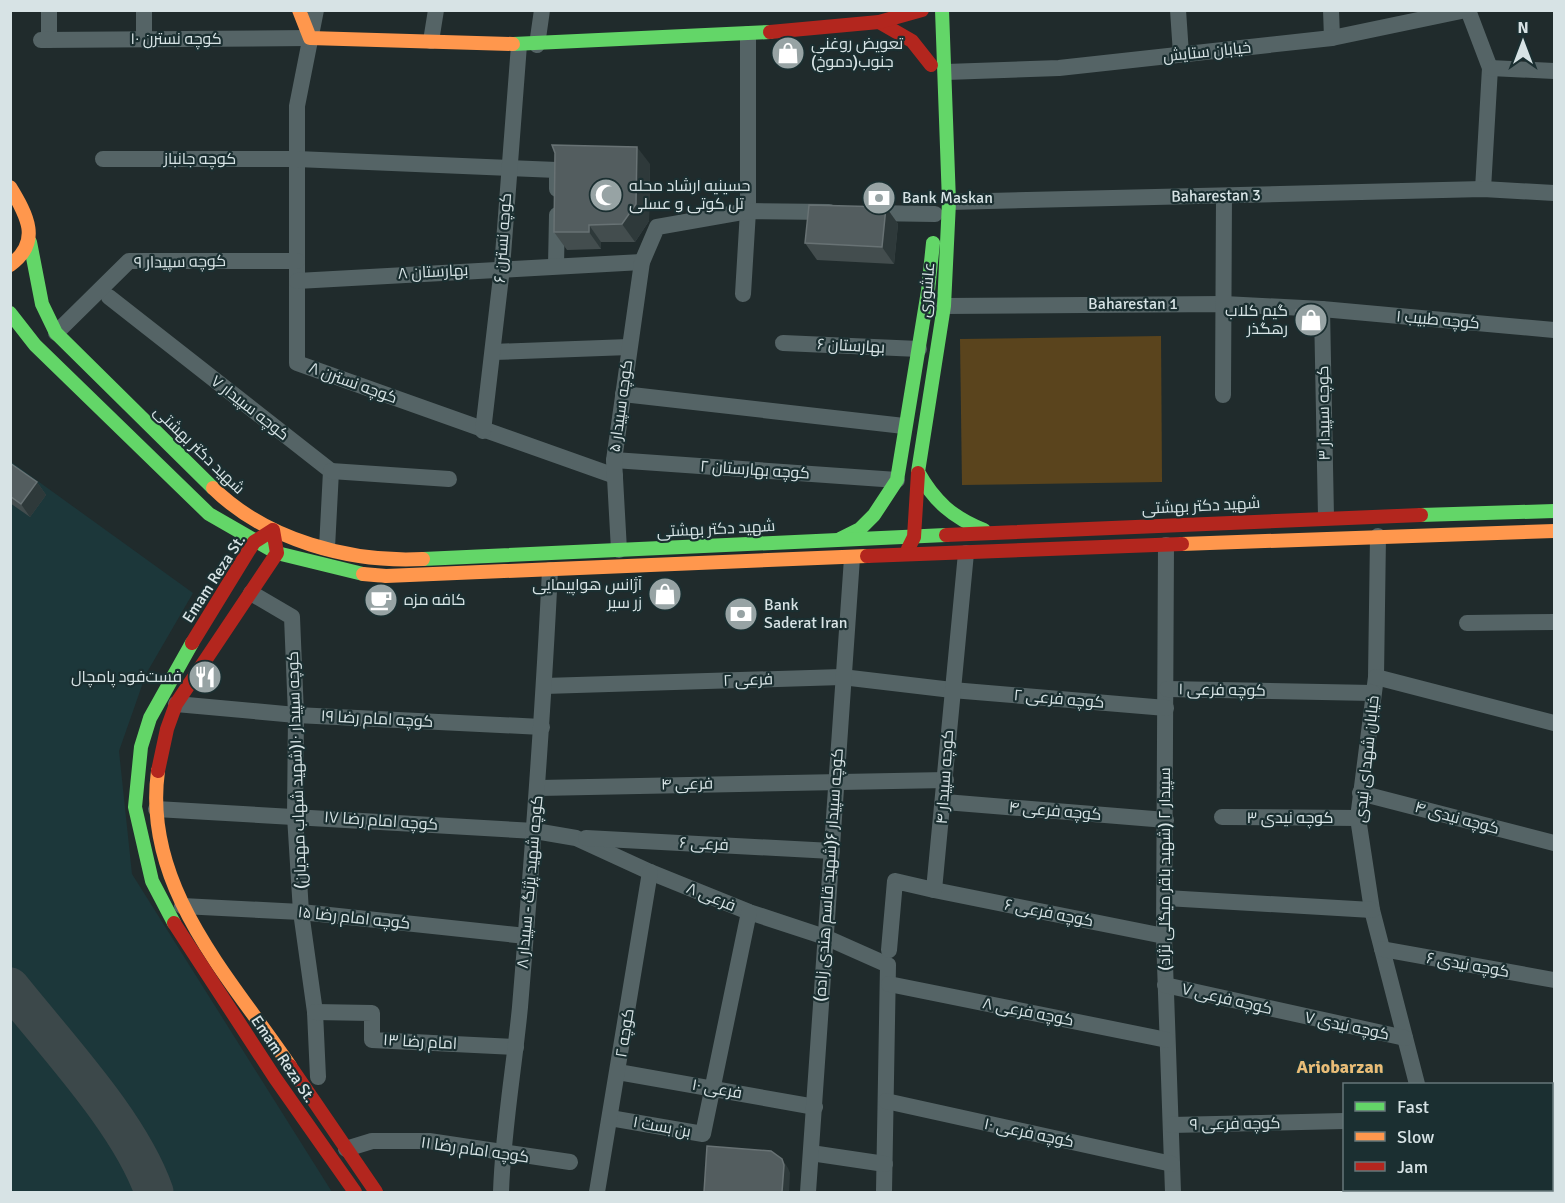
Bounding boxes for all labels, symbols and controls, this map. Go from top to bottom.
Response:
north arrow [1493,12,1553,72]
text: N [1517,18,1529,38]
street label: کوچه نسترن ۱۰ [130,29,222,50]
place label: تعويض روغنی جنوب(دموخ) [811,34,904,73]
shop icon: تعويض روغنی جنوب(دموخ) [770,35,806,71]
street label: خیابان ستایش [1162,37,1252,67]
street label: کوچه جانباز [163,149,236,170]
place label: حسینیه ارشاد محله تل کوتی و عسلی [629,176,750,214]
mosque icon: حسینیه ارشاد محله تل کوتی و عسلی [588,177,624,213]
bank icon: Bank Maskan [861,180,897,216]
street label: Baharestan 3 [1171,185,1261,207]
place label: Bank Maskan [902,188,993,208]
street label: کوچه نسترن ۶ [490,192,517,284]
street label: کوچه سپیدار ۹ [134,251,226,274]
street label: بهارستان ۸ [397,260,469,284]
street label: عاشوری [915,262,939,318]
street label: Baharestan 1 [1088,294,1178,314]
place label: گیم کلاب رهگذر [1225,301,1288,339]
shop icon: گیم کلاب رهگذر [1293,302,1329,338]
street label: کوچه طبیب ۱ [1395,306,1481,335]
street label: بهارستان ۶ [816,334,886,358]
street label: کوچه نسترن ۸ [306,358,400,409]
street label: کوچه سپیدار ۵ [605,359,638,454]
street label: کوچه سپیدار ۳ [1313,365,1336,461]
street label: کوچه سپیدار ۷ [206,371,293,446]
street label: شهید دکتر بهشتی [149,402,249,498]
street label: کوچه بهارستان ۲ [699,456,811,485]
street label: شهید دکتر بهشتی [1141,493,1261,519]
street label: شهید دکتر بهشتی [656,516,776,542]
street label: Emam Reza St. [178,531,250,627]
place label: آژانس هواپیمایی زر سیر [532,575,643,613]
shop icon: آژانس هواپیمایی زر سیر [647,576,683,612]
cafe icon: کافه مزه [363,582,399,618]
place label: کافه مزه [404,590,466,610]
place label: Bank Saderat Iran [764,595,848,633]
bank icon: Bank Saderat Iran [723,596,759,632]
street label: کوچه سپیدار ۱۰(شهید شهاب مهدیان) [283,651,312,889]
restaurant icon: فست‌فود پامچال [187,659,223,695]
place label: فست‌فود پامچال [71,667,182,688]
street label: فرعی ۲ [723,669,773,691]
street label: کوچه فرعی ۱ [1178,679,1266,702]
street label: کوچه فرعی ۲ [1013,685,1105,714]
street label: خیابان شهدای نیدی [1350,694,1384,824]
street label: کوچه امام رضا ۱۹ [320,706,434,733]
street label: کوچه سپیدار ۴ [932,729,959,825]
street label: کوچه سپیدار ۶(شهید قاسم هندی زاده) [810,748,849,1003]
street label: سپیدار ۲ (شهید باقر میگلی نژاد) [1155,767,1175,971]
street label: فرعی ۴ [661,774,713,794]
street label: کوچه شهید پژنگ - سپیدار ۸ [512,795,549,970]
street label: کوچه فرعی ۴ [1008,797,1102,826]
street label: کوچه نیدی ۴ [1412,797,1502,840]
street label: کوچه امام رضا ۱۷ [323,807,439,836]
street label: کوچه نیدی ۳ [1246,808,1334,829]
street label: فرعی ۶ [679,833,729,855]
street label: فرعی ۸ [683,878,739,916]
street label: کوچه فرعی ۶ [1003,895,1095,932]
street label: کوچه امام رضا ۱۵ [297,902,411,935]
street label: کوچه نیدی ۶ [1425,948,1511,983]
street label: کوچه فرعی ۷ [1179,979,1274,1020]
street label: کوچه فرعی ۸ [980,993,1075,1032]
street label: کوچه ۲ [611,1007,640,1059]
street label: کوچه نیدی ۷ [1303,1007,1391,1046]
street label: Emam Reza St. [246,1012,320,1106]
street label: امام رضا ۱۳ [382,1030,458,1055]
district label: Ariobarzan [1296,1056,1384,1078]
street label: فرعی ۱۰ [690,1075,744,1103]
legend [1343,1083,1553,1191]
text: Fast [1397,1096,1429,1118]
street label: بن بست ۱ [631,1112,693,1142]
street label: کوچه فرعی ۹ [1189,1113,1281,1136]
street label: کوچه فرعی ۱۰ [982,1114,1076,1153]
text: Slow [1397,1126,1434,1148]
street label: کوچه امام رضا ۱۱ [419,1132,530,1168]
text: Jam [1397,1156,1428,1178]

